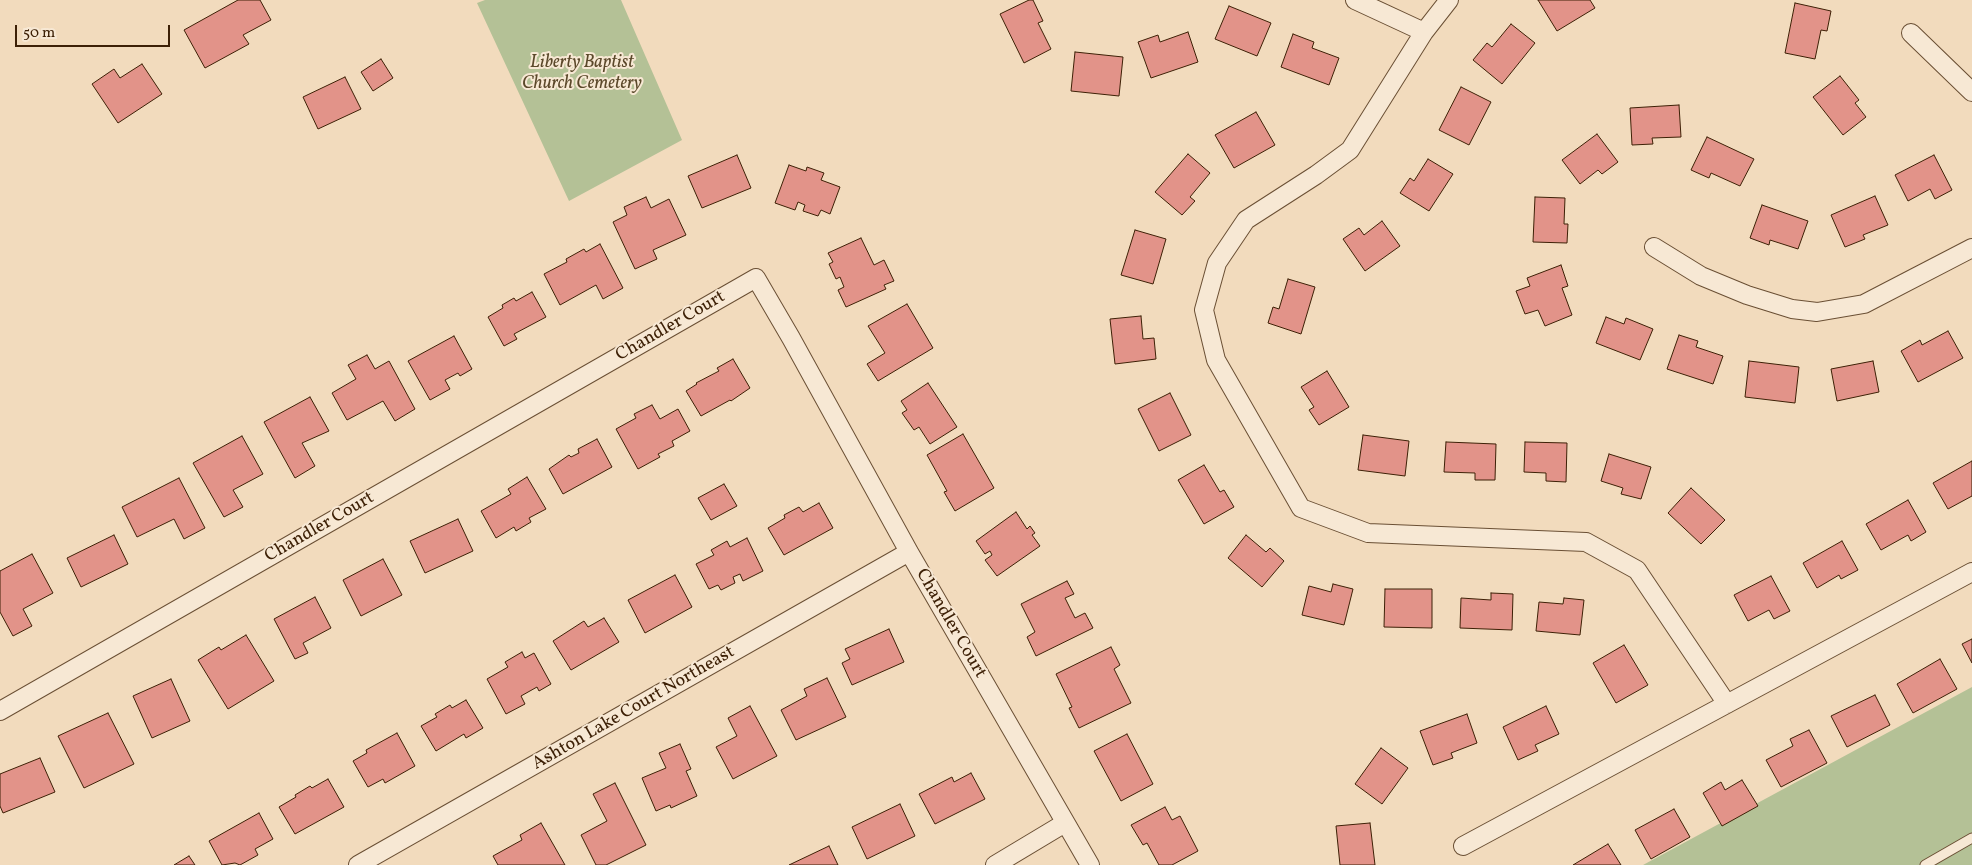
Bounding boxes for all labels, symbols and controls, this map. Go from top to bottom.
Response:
scale bar [18,15,172,47]
text: 50 m [23,23,55,44]
park label: Liberty Baptist Church Cemetery [522,53,642,96]
street label: Chandler Court [612,287,730,367]
street label: Chandler Court [261,488,379,568]
street label: Chandler Court [910,565,990,683]
street label: Ashton Lake Court Northeast [529,642,739,776]

